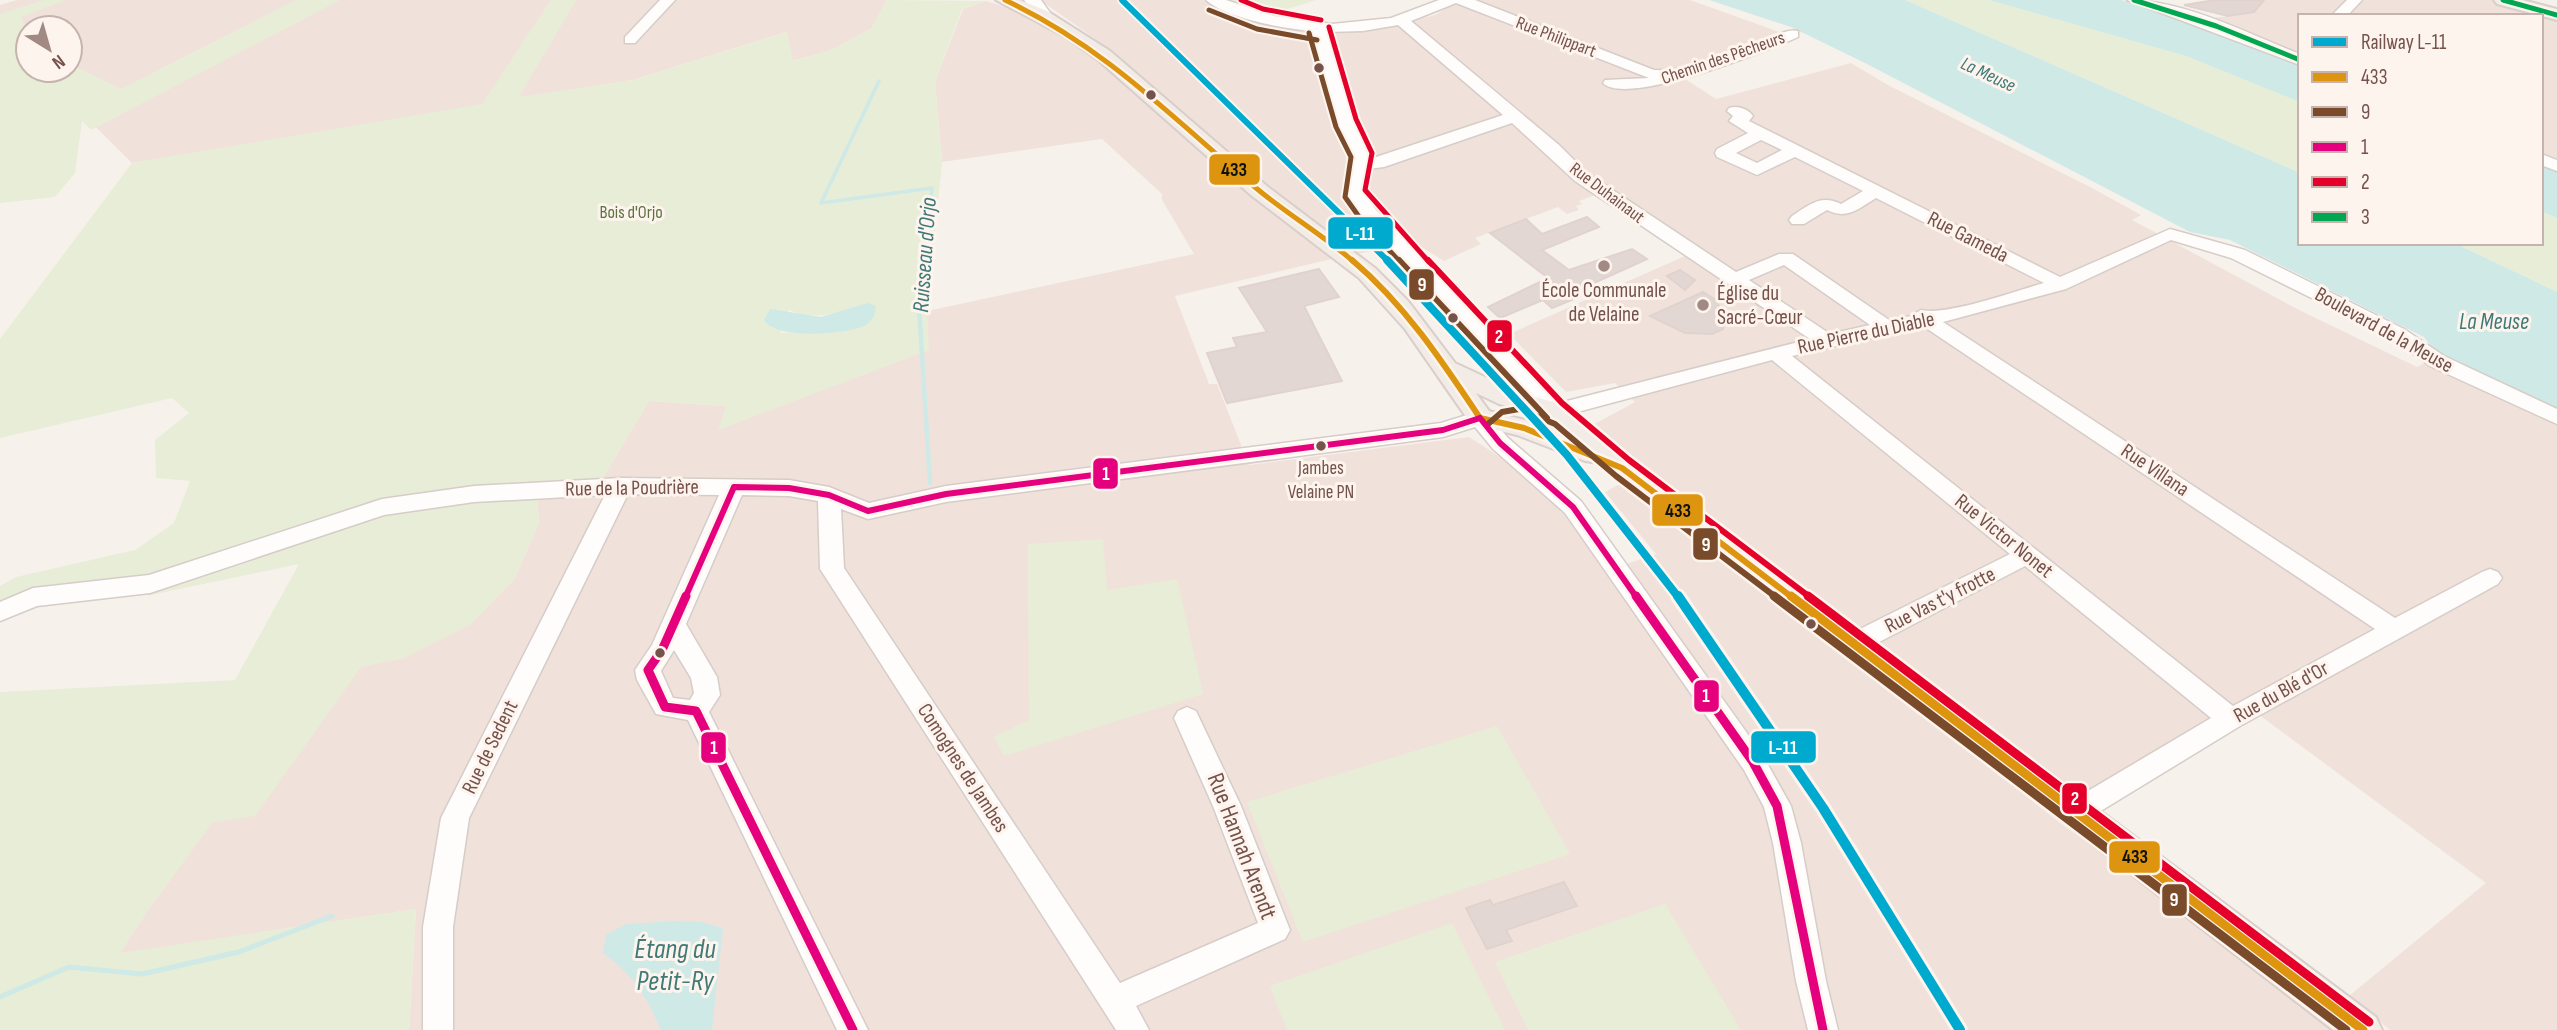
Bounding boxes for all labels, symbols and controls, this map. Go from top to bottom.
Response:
street label: Rue Philippart [1513,12,1600,62]
north arrow [14,14,84,84]
legend [2298,14,2543,245]
street label: Chemin des Pêcheurs [1659,27,1787,89]
text: Railway L-11 [2361,30,2447,55]
text: N [47,49,69,74]
water label: La Meuse [1957,52,2020,98]
unlabelled marker [1312,61,1326,75]
text: 433 [2361,65,2387,90]
unlabelled marker [1144,88,1158,102]
text: 9 [2361,100,2370,125]
text: 1 [2361,135,2369,160]
line badge: 433 [1208,153,1261,186]
street label: Rue Duhainaut [1566,158,1649,228]
text: 433 [1221,159,1247,182]
text: 2 [2361,170,2370,195]
water label: Ruisseau d'Orjo [907,196,943,313]
park label: Bois d'Orjo [599,202,663,223]
text: 3 [2361,205,2370,230]
street label: Rue Gameda [1923,206,2013,268]
line badge: L-11 [1327,216,1394,250]
text: L-11 [1346,223,1375,246]
marker: École Communale de Velaine [1596,258,1612,274]
line badge: 9 [1408,268,1435,301]
text: 9 [1417,274,1427,297]
place label: École Communale de Velaine [1541,278,1667,327]
place label: Église du Sacré-Cœur [1717,281,1803,330]
street label: Boulevard de la Meuse [2310,282,2458,378]
marker: Église du Sacré-Cœur [1695,297,1711,313]
street label: Rue Pierre du Diable [1795,306,1937,360]
water label: La Meuse [2459,308,2529,336]
unlabelled marker [1446,311,1460,325]
line badge: 2 [1486,319,1513,353]
text: 2 [1495,326,1503,349]
street label: Rue Villana [2116,438,2194,502]
marker: Jambes Velaine PN [1314,439,1328,453]
line badge: 1 [1092,457,1119,490]
place label: Jambes Velaine PN [1288,457,1354,504]
text: 1 [1102,463,1110,486]
street label: Rue de la Poudrière [565,474,699,502]
street label: Rue Victor Nonet [1950,489,2058,583]
line badge: 433 [1651,493,1704,527]
text: 433 [1665,500,1691,523]
line badge: 9 [1692,527,1719,561]
text: 9 [1701,534,1711,557]
street label: Rue Vas t'y frotte [1881,561,1999,639]
unlabelled marker [1804,617,1818,631]
unlabelled marker [653,646,667,660]
street label: Rue du Blé d'Or [2229,656,2333,728]
line badge: 1 [1693,679,1720,713]
text: 1 [1702,685,1710,708]
street label: Rue de Sedent [457,696,523,798]
street label: Comognes de Jambes [912,699,1014,837]
line badge: L-11 [1750,730,1817,764]
line badge: 1 [700,731,727,764]
text: 1 [710,737,718,760]
text: L-11 [1769,737,1798,760]
street label: Rue Hannah Arendt [1201,769,1283,923]
line badge: 2 [2061,782,2088,815]
text: 2 [2071,788,2079,811]
line badge: 433 [2108,840,2161,874]
text: 433 [2122,846,2148,869]
line badge: 9 [2161,883,2188,917]
text: 9 [2169,889,2179,912]
water label: Étang du Petit-Ry [634,933,716,998]

